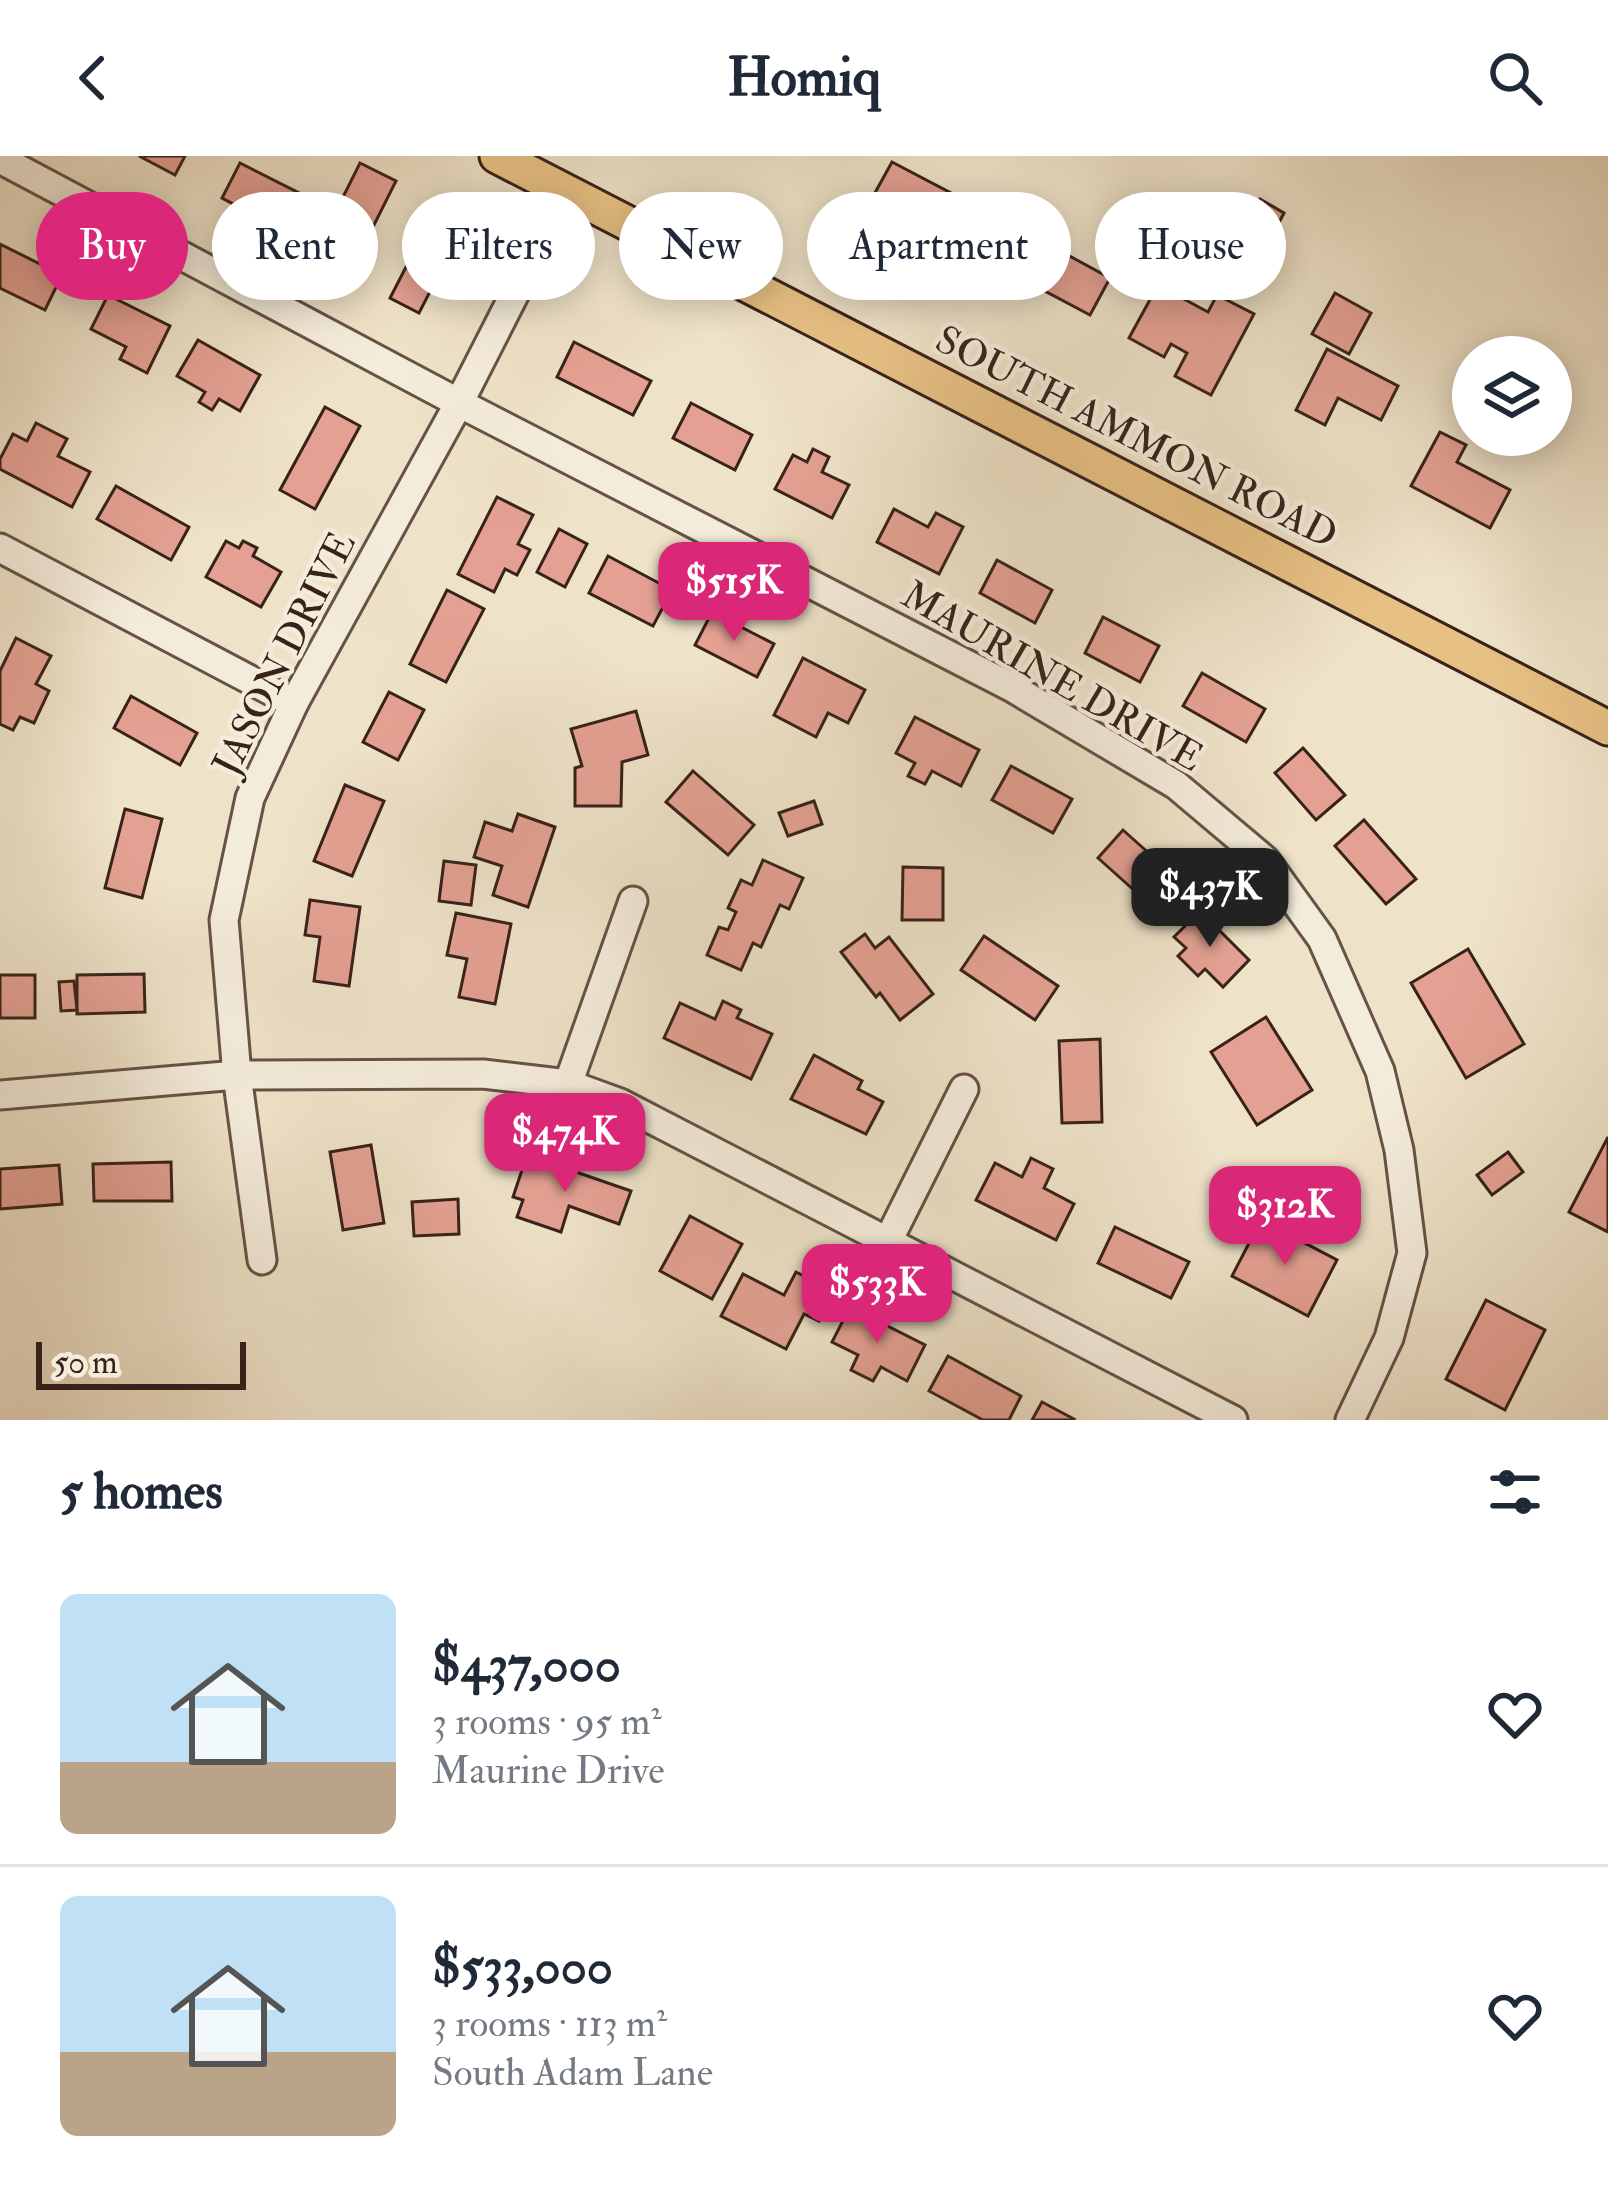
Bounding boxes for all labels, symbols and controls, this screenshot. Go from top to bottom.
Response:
text: Homiq [727,44,881,112]
icon: back [60,45,126,111]
icon: search [1482,45,1548,111]
chip: Buy [36,192,188,300]
chip: Rent [212,192,378,300]
chip: Filters [402,192,595,300]
chip: New [619,192,783,300]
chip: Apartment [807,192,1071,300]
chip: House [1095,192,1286,300]
street label: SOUTH AMMON ROAD [927,315,1345,560]
map controls [1452,336,1572,456]
button: layers [1452,336,1572,456]
street label: JASON DRIVE [201,524,367,785]
pin: $515K [650,542,818,644]
text: $515K [685,556,783,605]
street label: MAURINE DRIVE [893,570,1212,782]
pin: $437K [1126,848,1294,950]
text: $437K [1158,862,1262,911]
pin: $474K [481,1093,649,1195]
text: $474K [511,1107,619,1156]
pin: $312K [1201,1166,1369,1268]
text: $312K [1236,1180,1334,1229]
pin: $533K [793,1244,961,1346]
text: $533K [829,1258,925,1307]
scale bar [36,1336,246,1389]
text: 50 m [54,1342,118,1383]
icon: filters [1482,1459,1548,1525]
text: 5 homes [60,1460,223,1524]
text: $437,000 [432,1633,621,1697]
icon: home [156,1642,300,1786]
icon: heart [1482,1681,1548,1747]
text: 3 rooms · 95 m² [432,1697,661,1746]
text: Maurine Drive [432,1746,665,1795]
text: $533,000 [432,1935,613,1999]
icon: home [156,1944,300,2088]
icon: heart [1482,1983,1548,2049]
text: 3 rooms · 113 m² [432,1999,667,2048]
text: South Adam Lane [432,2048,713,2097]

